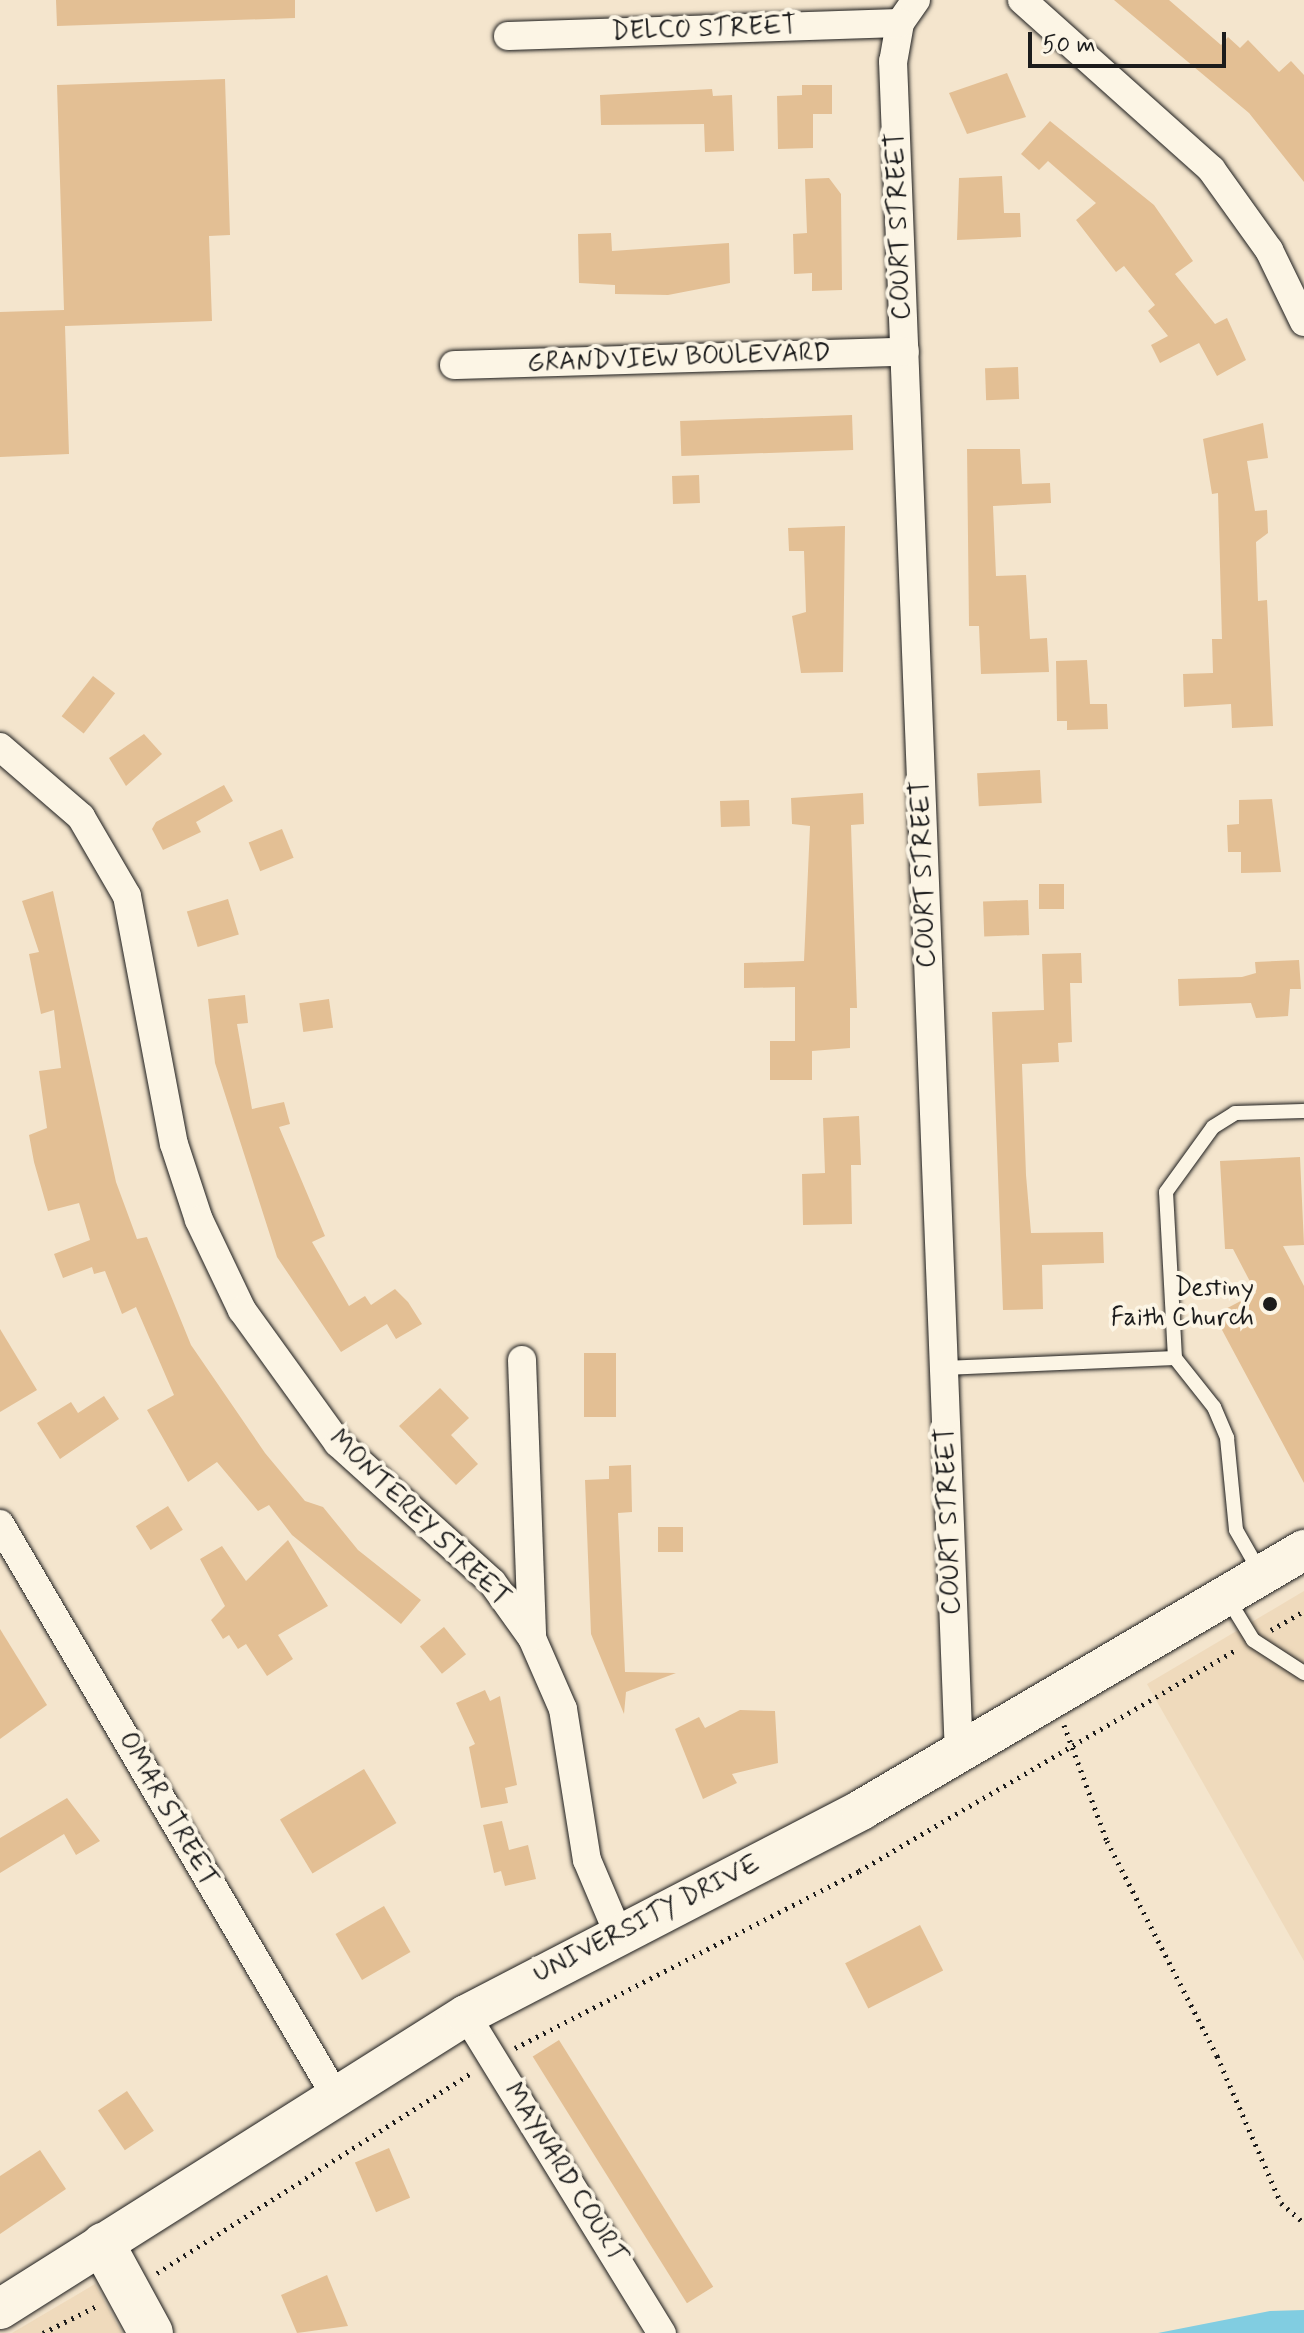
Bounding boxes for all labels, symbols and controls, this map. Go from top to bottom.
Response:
street label: DELCO STREET [611,11,797,49]
scale bar [1032,16,1230,66]
text: 50 m [1042,30,1096,61]
street label: COURT STREET [881,131,919,321]
street label: GRANDVIEW BOULEVARD [527,338,831,380]
street label: COURT STREET [906,779,944,969]
place label: Destiny Faith Church [1111,1273,1254,1334]
marker: Destiny Faith Church [1261,1295,1279,1313]
street label: MONTEREY STREET [321,1423,517,1615]
street label: COURT STREET [931,1426,969,1616]
street label: OMAR STREET [109,1726,225,1894]
street label: UNIVERSITY DRIVE [528,1849,766,1991]
street label: MAYNARD COURT [496,2078,632,2270]

